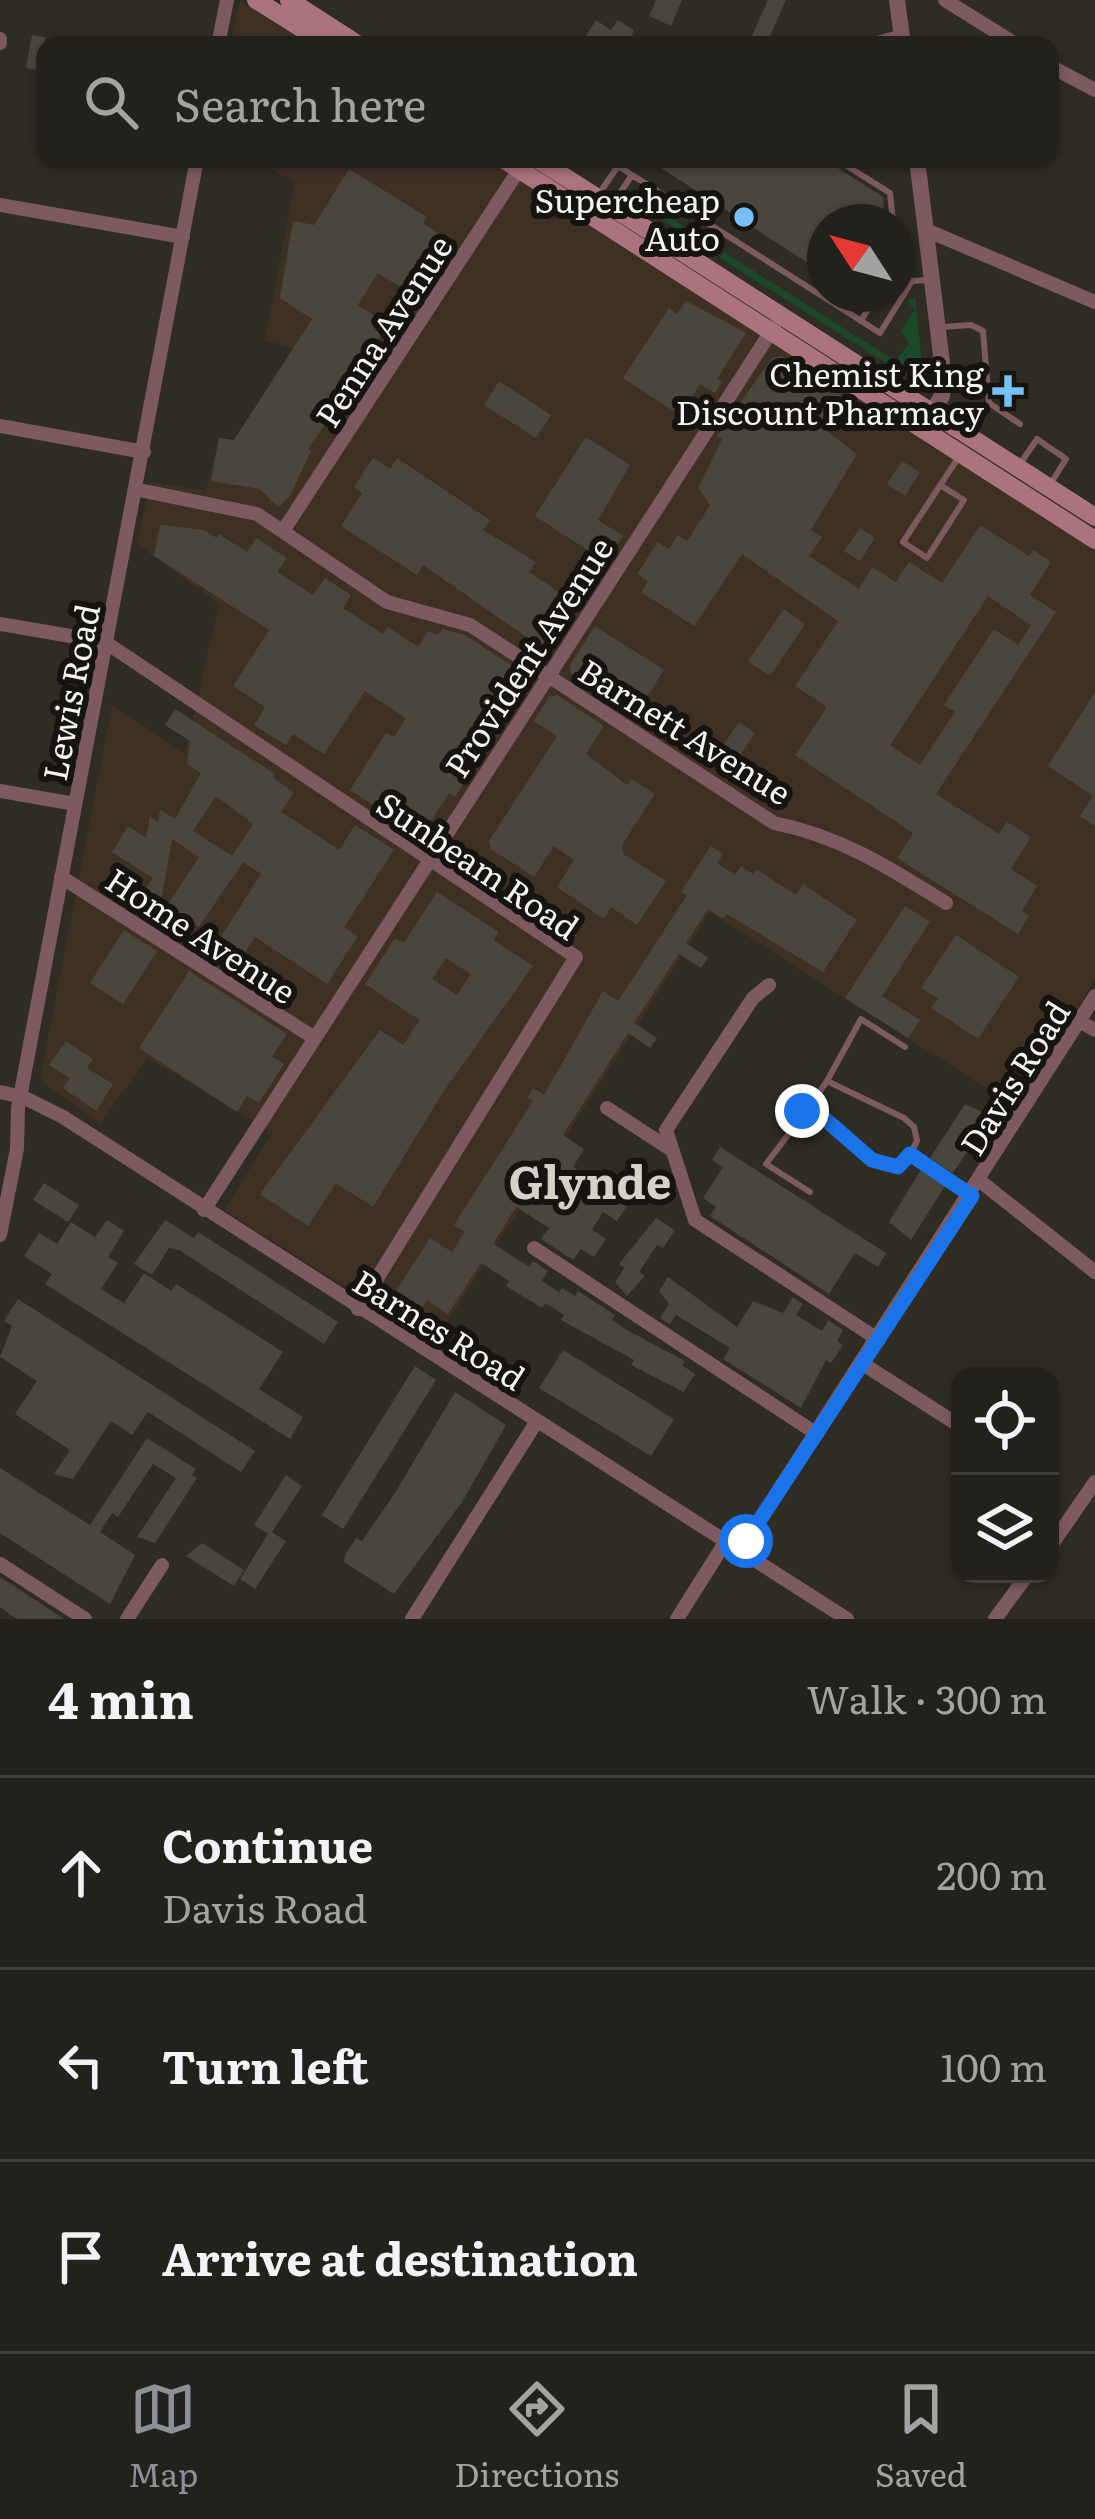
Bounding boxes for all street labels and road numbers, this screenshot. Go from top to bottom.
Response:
street label: Penna Avenue [301,224,463,436]
street label: Provident Avenue [431,526,623,786]
street label: Lewis Road [28,600,110,784]
street label: Barnett Avenue [570,645,802,815]
street label: Sunbeam Road [368,778,590,950]
street label: Home Avenue [97,854,307,1014]
street label: Davis Road [946,990,1080,1164]
street label: Barnes Road [344,1256,536,1400]

